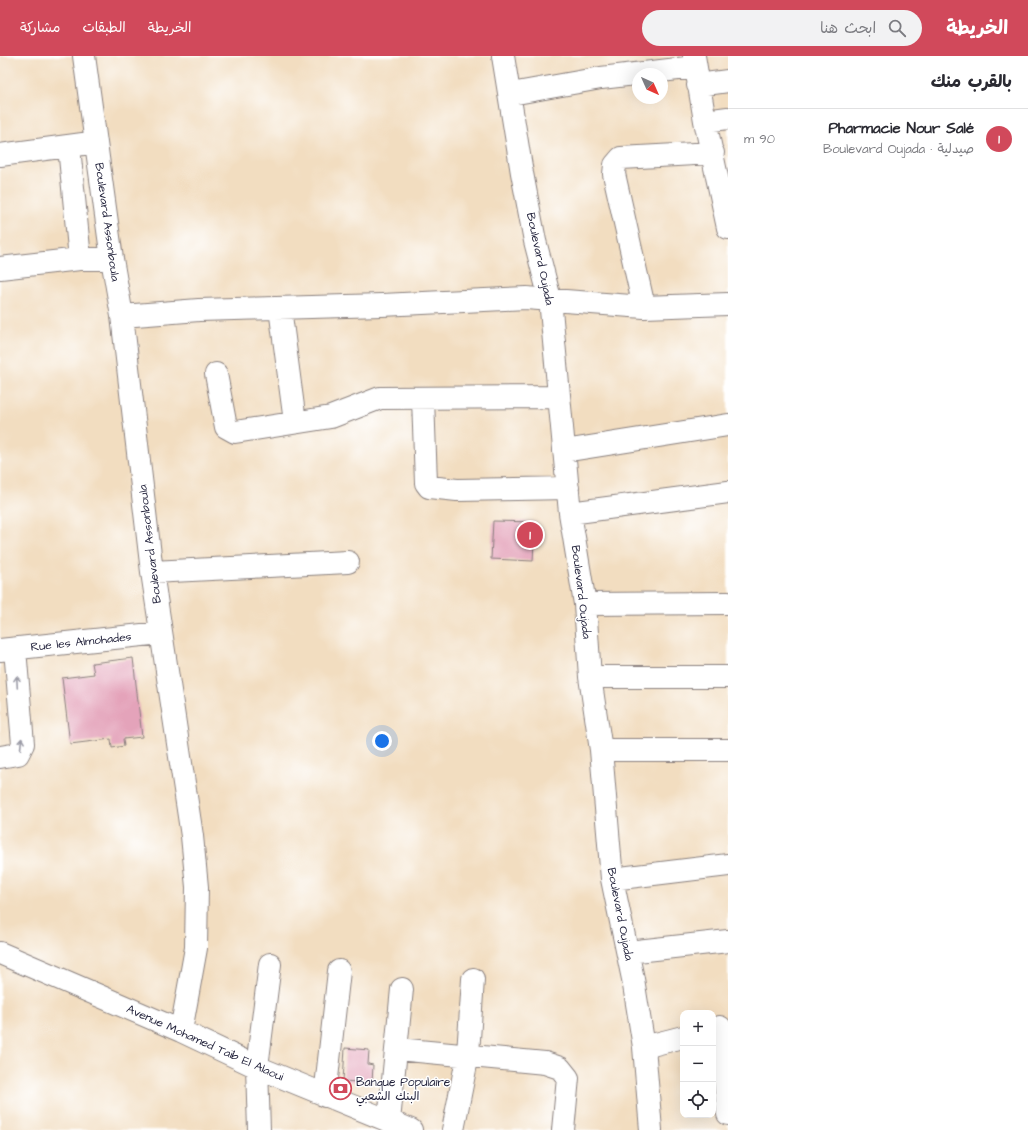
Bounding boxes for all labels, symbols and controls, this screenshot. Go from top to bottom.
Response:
search box [642,10,922,46]
text: الخريطة [946,15,1008,42]
icon: search [886,17,908,39]
text: مشاركة [20,18,60,38]
text: الطبقات [82,18,126,38]
text: الخريطة [148,18,191,38]
text: ابحث هنا [820,18,876,39]
north arrow [632,68,668,104]
text: بالقرب منك [931,70,1012,94]
text: Pharmacie Nour Salé [828,118,974,139]
text: 90 m [744,130,775,148]
text: 1 [998,130,1000,148]
text: صيدلية · Boulevard Oujada [823,140,974,158]
street label: Boulevard Assonboula [90,162,124,282]
street label: Boulevard Oujada [522,211,558,307]
street label: Boulevard Assonboula [134,484,166,604]
pin: 1 [517,520,543,550]
street label: Boulevard Oujada [567,544,595,640]
street label: Rue les Almohades [30,628,132,656]
one-way arrow [13,676,21,689]
your location [372,731,392,751]
one-way arrow [17,738,25,751]
street label: Boulevard Oujada [603,866,637,962]
street label: Avenue Mohamed Taïb El Alaoui [124,1001,286,1085]
map controls [680,1010,716,1118]
button: + [680,1010,716,1046]
button: − [680,1046,716,1082]
place label: Banque Populaire البنك الشعبي [356,1074,451,1107]
bank icon: Banque Populaire البنك الشعبي [327,1076,353,1102]
button: locate [680,1082,716,1118]

